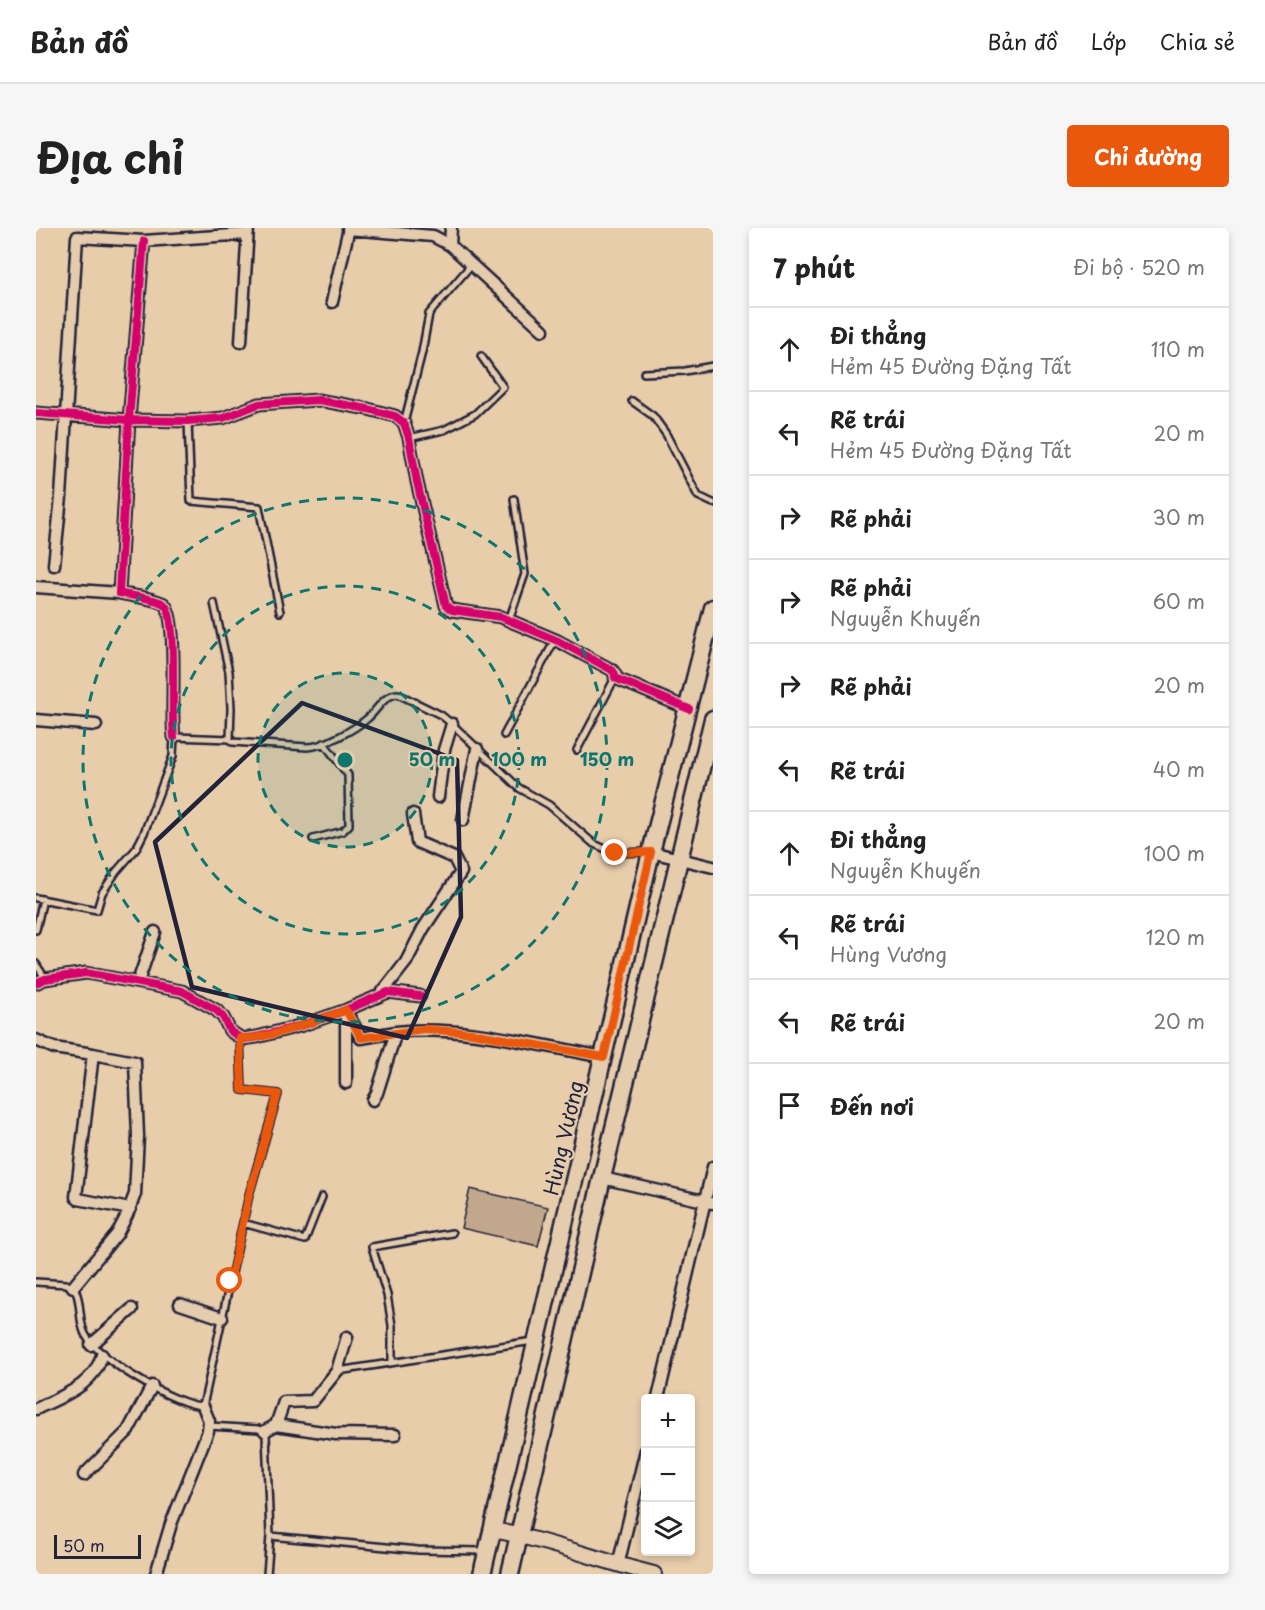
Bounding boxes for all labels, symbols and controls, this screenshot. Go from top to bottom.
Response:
text: Bản đồ [30,20,128,63]
text: Bản đồ [987,25,1058,57]
text: Lớp [1091,25,1127,57]
text: Chia sẻ [1160,25,1235,57]
text: Địa chỉ [36,125,184,188]
button: Chỉ đường [1067,125,1229,187]
text: 7 phút [773,248,855,287]
text: Đi bộ · 520 m [1073,252,1205,282]
text: Đi thẳng [830,318,926,351]
icon: ahead [773,333,806,366]
text: 110 m [1151,334,1205,364]
text: Hẻm 45 Đường Đặng Tất [830,351,1071,381]
text: Rẽ trái [830,402,905,435]
icon: left [773,417,806,450]
text: 20 m [1153,418,1205,448]
text: Hẻm 45 Đường Đặng Tất [830,435,1071,465]
icon: right [773,501,806,534]
text: Rẽ phải [830,501,912,534]
text: 30 m [1152,502,1205,532]
text: Rẽ phải [830,570,912,603]
icon: right [773,585,806,618]
text: 60 m [1153,586,1205,616]
text: Nguyễn Khuyến [830,603,981,633]
icon: right [773,669,806,702]
text: Rẽ phải [830,669,912,702]
text: 20 m [1153,670,1205,700]
text: 50 m [409,745,455,772]
text: 100 m [491,745,547,772]
text: 150 m [580,745,634,772]
centre of rings [335,750,355,770]
icon: left [773,753,806,786]
text: Rẽ trái [830,753,905,786]
text: 40 m [1153,754,1205,784]
text: Đi thẳng [830,822,926,855]
icon: ahead [773,837,806,870]
text: 100 m [1144,838,1205,868]
route end [601,839,627,865]
text: Nguyễn Khuyến [830,855,981,885]
text: Rẽ trái [830,906,905,939]
icon: left [773,921,806,954]
text: 120 m [1146,922,1205,952]
text: Hùng Vương [830,939,947,969]
icon: left [773,1005,806,1038]
text: Rẽ trái [830,1005,905,1038]
text: 20 m [1153,1006,1205,1036]
street label: Hùng Vương [535,1078,591,1198]
icon: arrive [773,1089,806,1122]
text: Đến nơi [830,1089,914,1122]
route start [216,1267,242,1293]
map controls [641,1394,695,1556]
button: + [641,1394,695,1448]
button: − [641,1448,695,1502]
button: layers [641,1502,695,1556]
scale bar [54,1532,141,1560]
text: 50 m [63,1533,104,1557]

